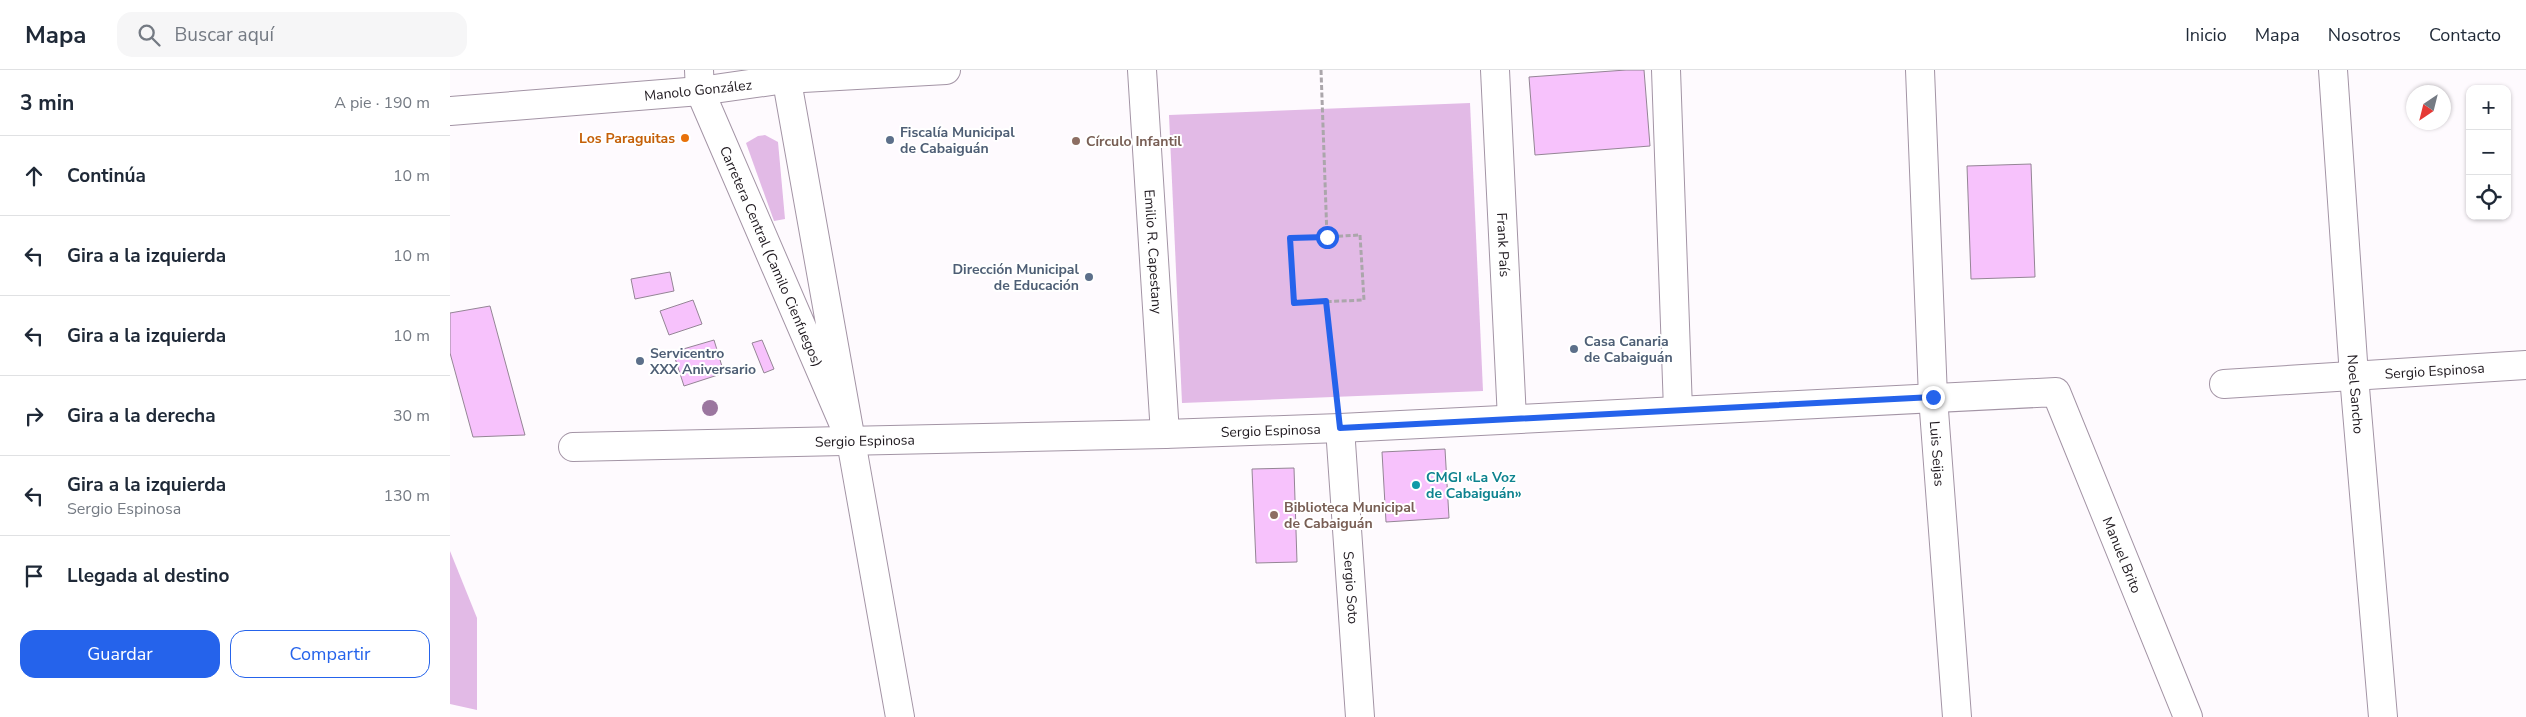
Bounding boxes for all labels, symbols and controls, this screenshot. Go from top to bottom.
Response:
search box [117,12,467,57]
text: Mapa [25,19,87,51]
icon: search [135,21,163,49]
text: Buscar aquí [175,22,274,48]
text: Inicio [2185,23,2227,47]
text: Mapa [2255,23,2300,47]
text: Nosotros [2328,23,2401,47]
text: Contacto [2429,23,2501,47]
street label: Manolo González [643,75,753,106]
north arrow [2406,85,2451,130]
map controls [2466,85,2511,220]
button: + [2466,85,2511,130]
text: 3 min [20,89,74,117]
text: A pie · 190 m [334,92,430,114]
place label: Fiscalía Municipal de Cabaiguán [900,123,1015,158]
place label: Los Paraguitas [579,129,675,148]
button: − [2466,130,2511,175]
marker: Los Paraguitas [679,132,691,144]
place label: Círculo Infantil [1086,132,1182,151]
marker: Fiscalía Municipal de Cabaiguán [884,134,896,146]
marker: Círculo Infantil [1070,135,1082,147]
street label: Carretera Central (Camilo Cienfuegos) [715,143,827,370]
icon: ahead [20,162,48,190]
text: Continúa [67,163,146,189]
text: 10 m [393,165,430,187]
button: locate [2466,175,2511,220]
street label: Emilio R. Capestany [1140,189,1166,315]
street label: Frank País [1492,212,1514,278]
route start [1316,226,1339,249]
icon: left [20,242,48,270]
text: Gira a la izquierda [67,243,226,269]
text: 10 m [393,245,430,267]
place label: Dirección Municipal de Educación [952,260,1080,295]
marker: Dirección Municipal de Educación [1083,271,1095,283]
icon: left [20,322,48,350]
text: Gira a la izquierda [67,323,226,349]
text: 10 m [393,325,430,347]
place label: Casa Canaria de Cabaiguán [1584,332,1673,367]
marker: Casa Canaria de Cabaiguán [1568,343,1580,355]
place label: Servicentro XXX Aniversario [649,344,756,379]
street label: Noel Sancho [2343,354,2368,435]
marker: Servicentro XXX Aniversario [634,355,646,367]
street label: Sergio Espinosa [2384,359,2485,384]
route end [1922,386,1945,409]
icon: right [20,402,48,430]
text: Gira a la derecha [67,403,216,429]
text: 30 m [393,405,430,427]
street label: Sergio Espinosa [1221,420,1321,442]
street label: Luis Seijas [1925,420,1949,487]
street label: Sergio Espinosa [815,430,915,452]
place label: CMGI «La Voz de Cabaiguán» [1426,468,1522,503]
text: Gira a la izquierda [67,472,226,498]
marker: CMGI «La Voz de Cabaiguán» [1410,479,1422,491]
icon: left [20,482,48,510]
text: 130 m [383,485,430,507]
text: Sergio Espinosa [67,498,181,520]
place label: Biblioteca Municipal de Cabaiguán [1284,498,1416,533]
marker: Biblioteca Municipal de Cabaiguán [1268,509,1280,521]
street label: Manuel Brito [2098,514,2146,596]
street label: Sergio Soto [1339,551,1363,625]
icon: arrive [20,562,48,590]
text: Llegada al destino [67,563,229,589]
button: Guardar [20,630,220,678]
button: Compartir [230,630,430,678]

